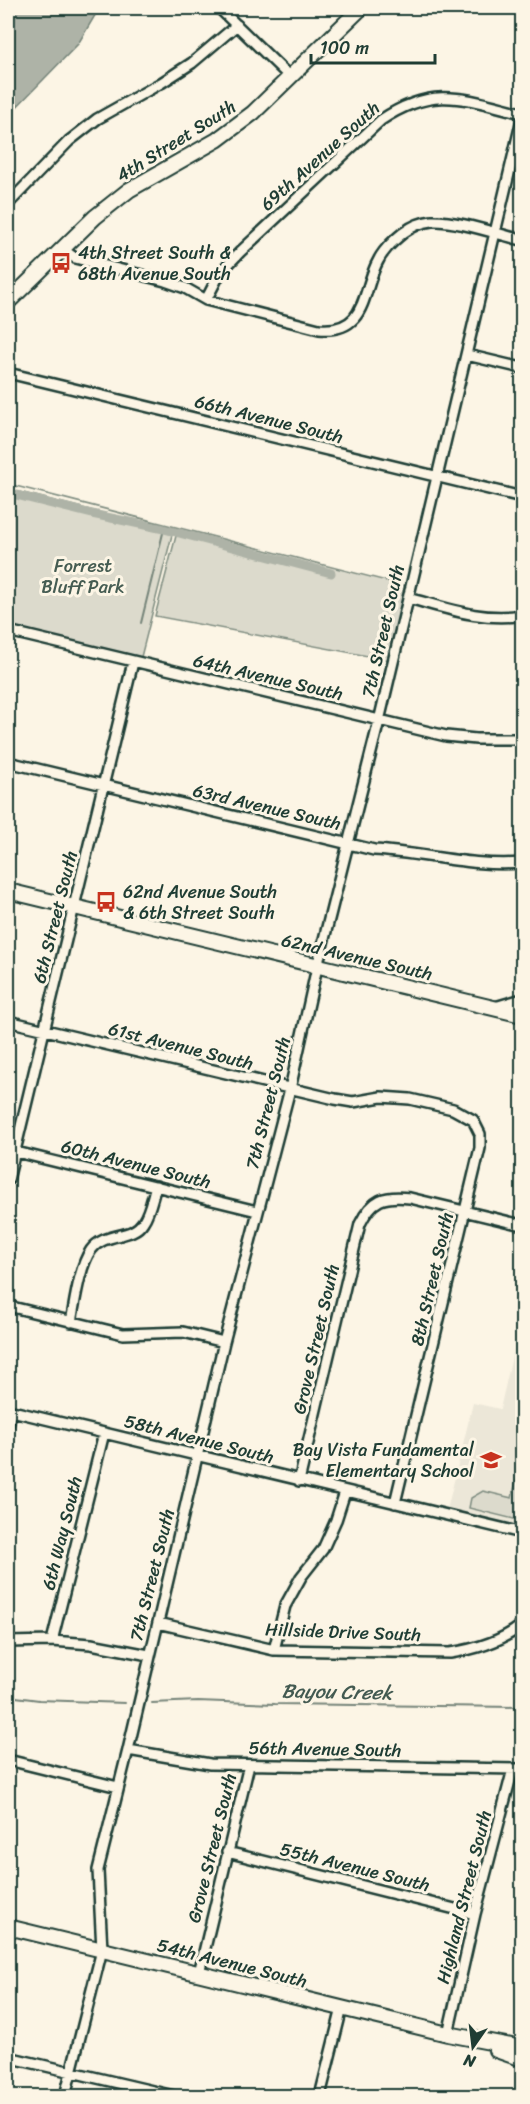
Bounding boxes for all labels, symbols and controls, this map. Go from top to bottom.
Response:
scale bar [311,27,436,65]
text: 100 m [320,32,369,64]
street label: 4th Street South [110,91,242,191]
street label: 69th Avenue South [253,93,387,219]
place label: 4th Street South & 68th Avenue South [78,237,231,290]
bus stop icon: 4th Street South & 68th Avenue South [49,251,73,275]
street label: 66th Avenue South [191,385,347,453]
park label: Forrest Bluff Park [41,550,125,603]
street label: 7th Street South [352,561,414,701]
street label: 64th Avenue South [190,644,346,710]
street label: 63rd Avenue South [190,774,344,840]
street label: 6th Street South [23,847,87,987]
place label: 62nd Avenue South & 6th Street South [123,876,277,929]
bus stop icon: 62nd Avenue South & 6th Street South [94,890,118,914]
street label: 62nd Avenue South [278,924,436,990]
street label: 61st Avenue South [105,1013,257,1079]
street label: 7th Street South [236,1033,300,1173]
street label: 60th Avenue South [58,1130,214,1198]
street label: 8th Street South [401,1209,463,1349]
street label: Grove Street South [283,1261,349,1417]
street label: 58th Avenue South [121,1405,277,1473]
place label: Bay Vista Fundamental Elementary School [293,1434,475,1487]
school or university icon: Bay Vista Fundamental Elementary School [479,1448,503,1472]
street label: 6th Way South [32,1473,92,1593]
street label: 7th Street South [120,1505,184,1645]
street label: Hillside Drive South [265,1613,421,1651]
water label: Bayou Creek [281,1674,394,1710]
street label: 56th Avenue South [248,1732,402,1766]
street label: Grove Street South [178,1770,246,1926]
street label: Highland Street South [427,1807,501,1987]
street label: 55th Avenue South [277,1833,433,1901]
street label: 54th Avenue South [154,1929,310,1997]
north arrow [443,2017,503,2077]
text: N [460,2045,479,2077]

